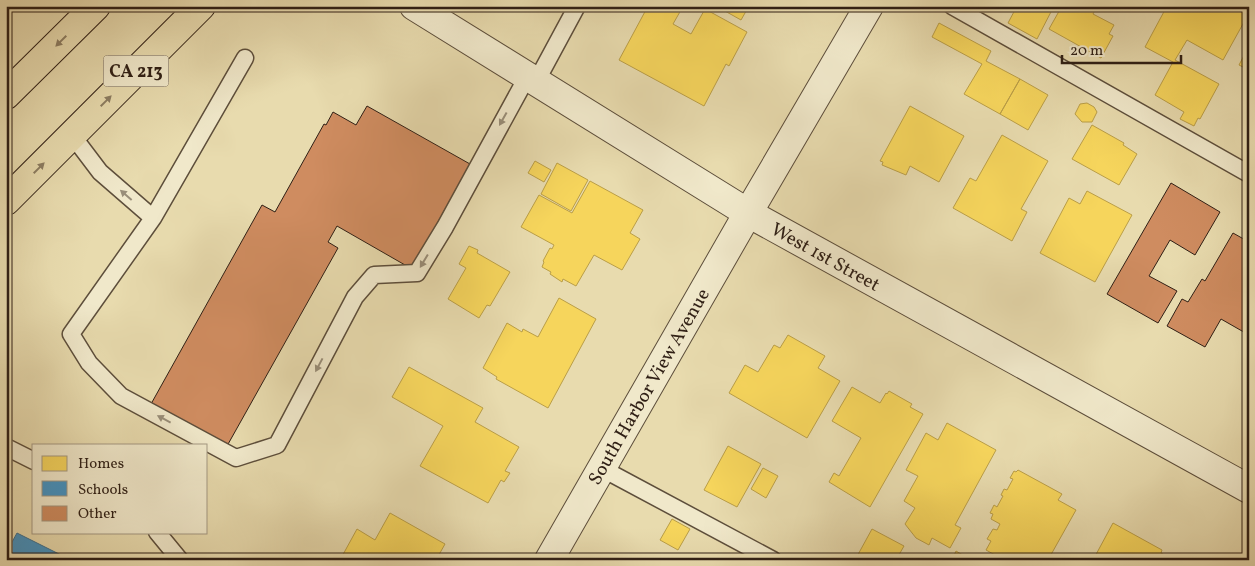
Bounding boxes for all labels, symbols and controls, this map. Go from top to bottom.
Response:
scale bar [1062,32,1181,64]
one-way arrow [55,34,67,46]
text: 20 m [1070,41,1103,62]
road number: CA 213 [104,56,168,86]
one-way arrow [100,95,112,107]
one-way arrow [499,113,508,126]
one-way arrow [33,162,45,174]
one-way arrow [121,189,133,201]
street label: West 1st Street [766,217,884,299]
one-way arrow [420,255,429,268]
street label: South Harbor View Avenue [583,284,717,490]
one-way arrow [315,358,323,372]
one-way arrow [157,415,172,423]
legend [32,444,208,534]
text: Homes [78,454,124,475]
text: Schools [78,480,128,501]
text: Other [78,504,117,525]

